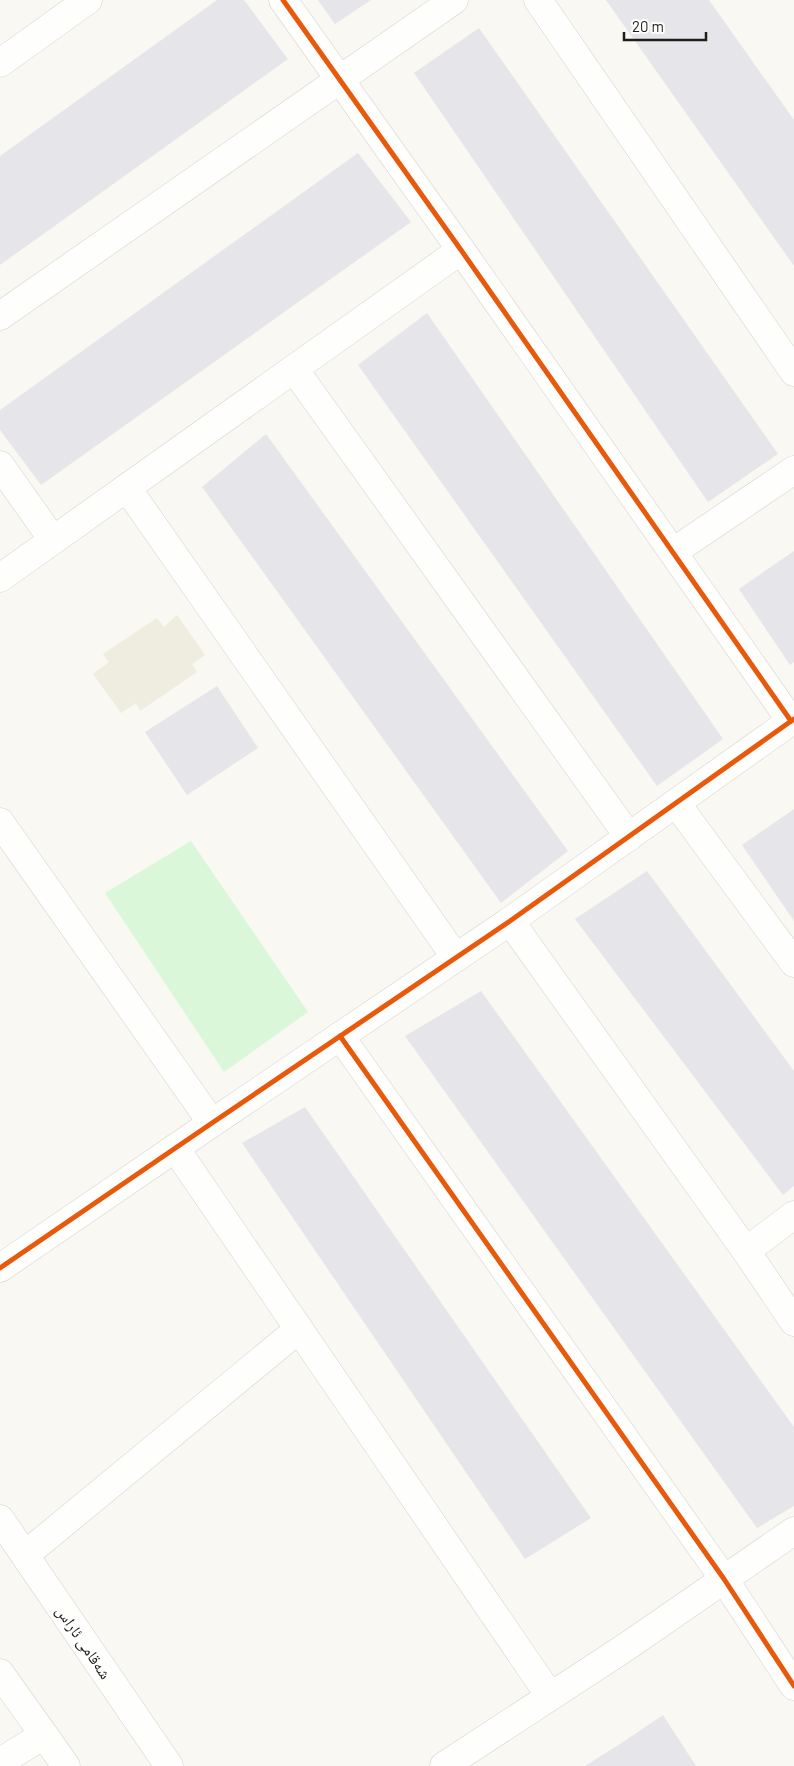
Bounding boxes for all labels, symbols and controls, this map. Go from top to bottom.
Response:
scale bar [624,10,706,42]
text: 20 m [632,17,664,35]
street label: شەقامی ئاراس [51,1601,116,1683]

